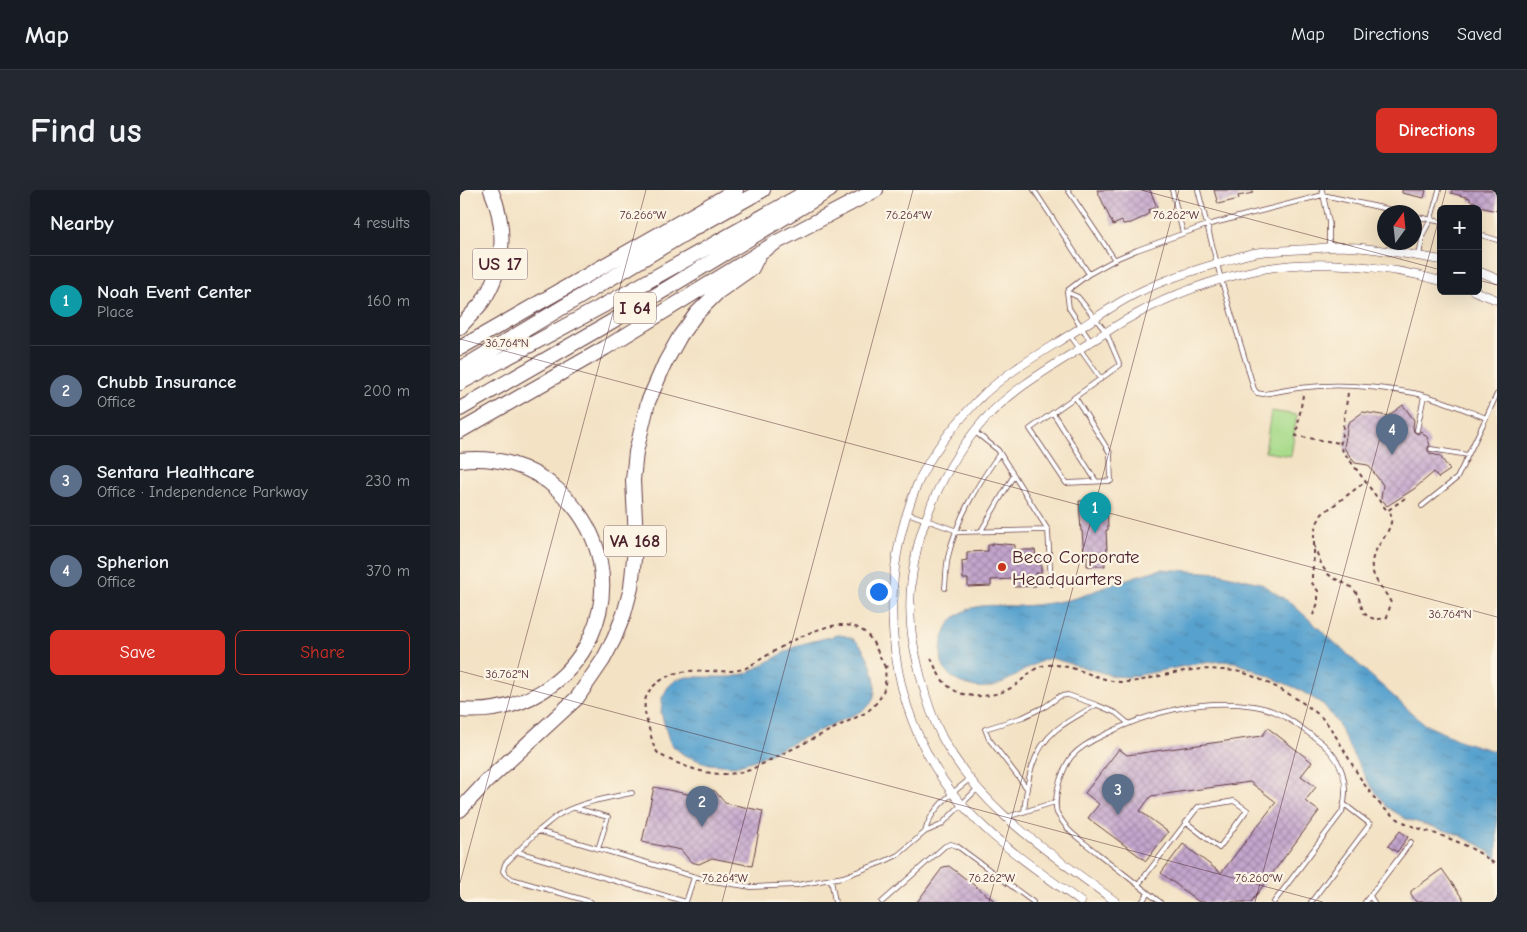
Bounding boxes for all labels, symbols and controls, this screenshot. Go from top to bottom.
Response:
text: Map [25,21,69,49]
text: Map [1291,24,1325,45]
text: Directions [1353,24,1429,45]
text: Saved [1457,24,1502,45]
button: Directions [1376,108,1497,153]
text: Find us [30,110,142,151]
north arrow [1377,205,1422,250]
map controls [1437,205,1482,295]
button: + [1437,205,1482,250]
text: 76.266°W [620,208,667,222]
text: 76.264°W [886,208,933,222]
text: 76.262°W [1153,208,1200,222]
text: Nearby [50,211,114,235]
text: 4 results [353,214,410,232]
road number: US 17 [472,249,528,280]
button: − [1437,250,1482,295]
text: Noah Event Center [97,281,251,303]
text: 1 [63,292,69,310]
text: 160 m [367,292,410,310]
road number: I 64 [614,292,656,324]
text: Place [97,303,133,321]
text: 36.764°N [485,336,529,350]
text: Chubb Insurance [97,371,236,393]
text: 2 [62,382,70,400]
text: 200 m [364,382,410,400]
text: Office [97,393,136,411]
pin: 4 [1376,414,1408,455]
text: Sentara Healthcare [97,461,254,483]
text: 3 [62,472,70,490]
text: 230 m [365,472,410,490]
text: Office · Independence Parkway [97,483,308,501]
pin: 1 [1079,492,1111,533]
road number: VA 168 [604,526,666,556]
place label: Beco Corporate Headquarters [1012,546,1140,590]
text: Spherion [97,551,169,573]
marker: Beco Corporate Headquarters [996,561,1008,573]
text: 4 [62,562,70,580]
text: 370 m [366,562,410,580]
text: Office [97,573,136,591]
your location [866,579,892,605]
text: 36.764°N [1428,607,1472,621]
button: Save [50,630,225,675]
button: Share [235,630,410,675]
text: 36.762°N [485,667,529,681]
pin: 3 [1102,774,1134,815]
pin: 2 [686,786,718,827]
text: 76.264°W [702,871,749,885]
text: 76.262°W [969,871,1016,885]
text: 76.260°W [1235,871,1283,885]

